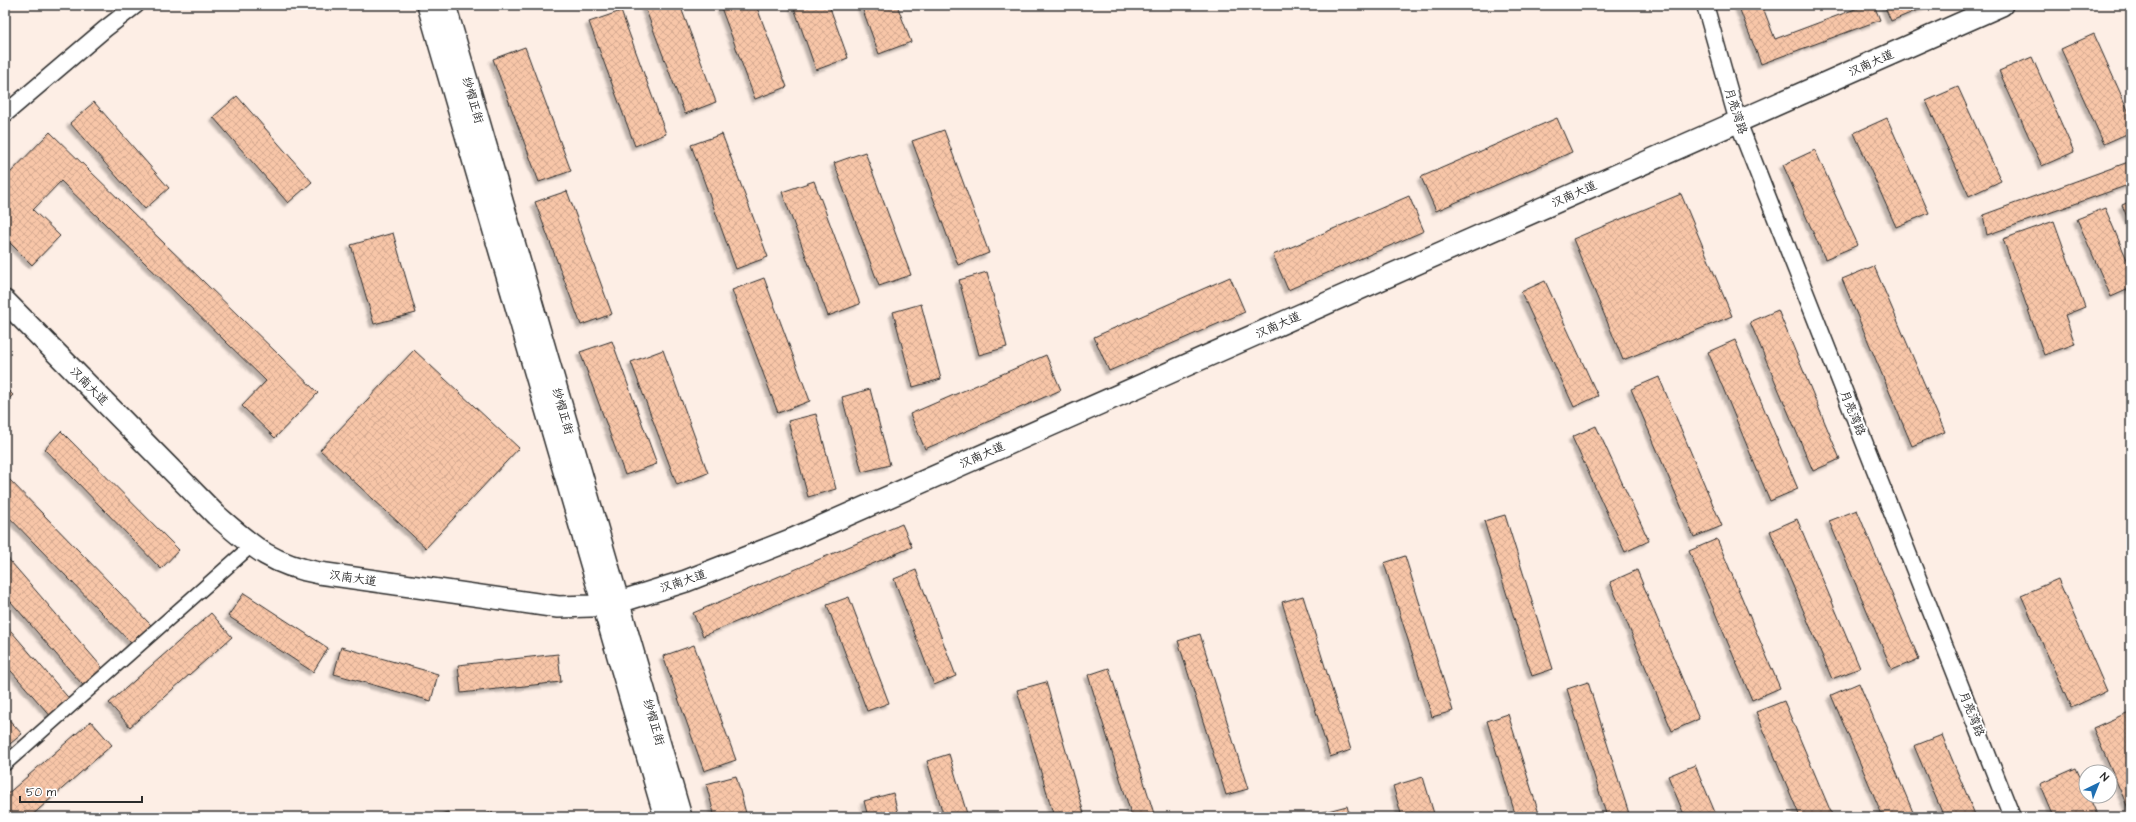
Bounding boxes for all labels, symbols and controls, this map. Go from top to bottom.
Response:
street label: 汉南大道 [1846,46,1897,81]
street label: 纱帽正街 [458,75,487,126]
street label: 月亮湾路 [1720,86,1751,137]
street label: 汉南大道 [1549,177,1600,212]
street label: 汉南大道 [1253,308,1304,343]
street label: 汉南大道 [66,363,112,409]
street label: 纱帽正街 [548,386,577,437]
street label: 月亮湾路 [1836,388,1869,439]
street label: 汉南大道 [957,438,1008,473]
street label: 汉南大道 [658,566,709,597]
street label: 汉南大道 [328,567,378,590]
street label: 月亮湾路 [1955,689,1988,740]
street label: 纱帽正街 [639,697,668,748]
north arrow [2078,764,2118,804]
text: N [2097,769,2112,785]
scale bar [20,778,142,804]
text: 50 m [26,784,57,801]

